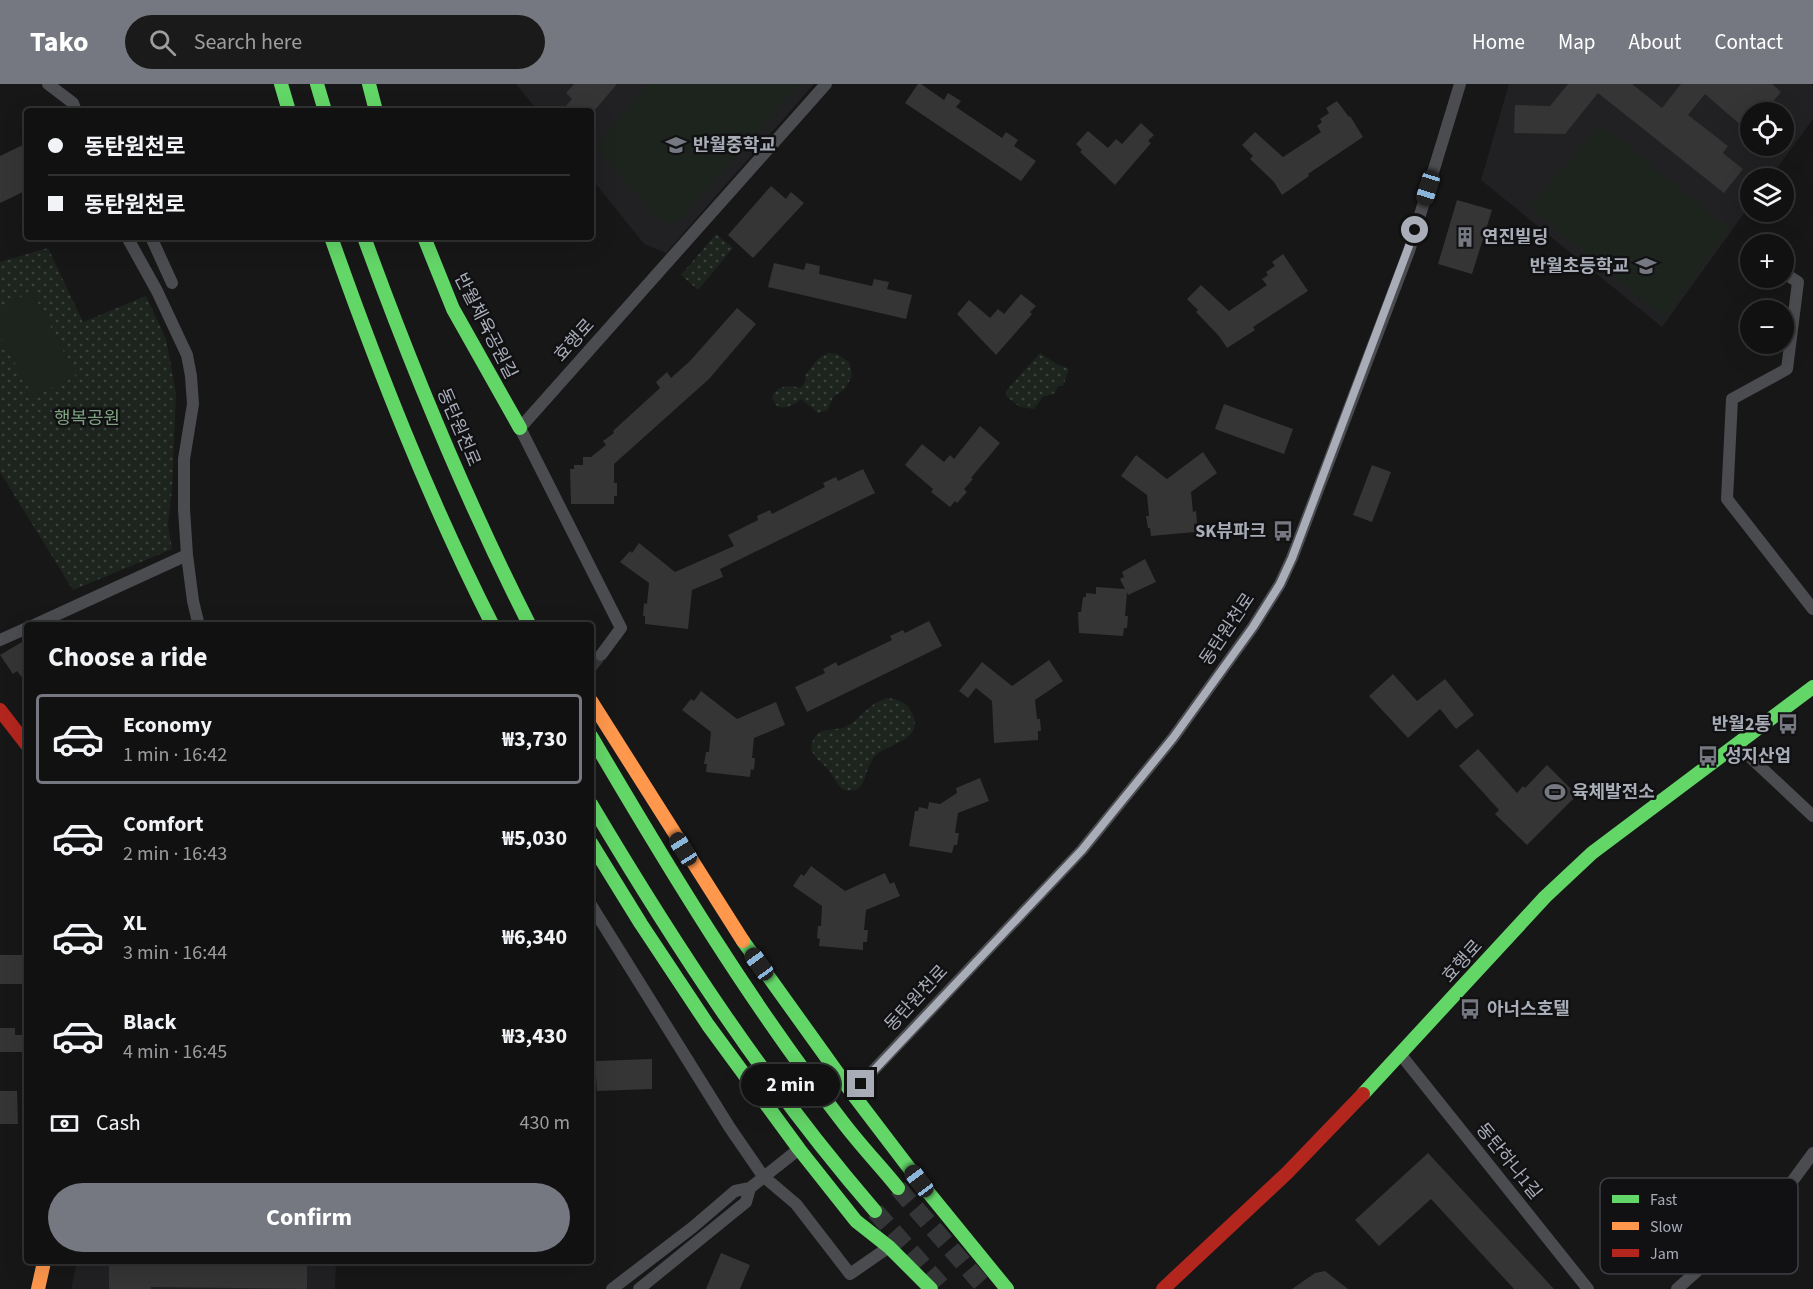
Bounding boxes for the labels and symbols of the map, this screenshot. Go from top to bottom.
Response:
school or university icon: 반월중학교 [664,133,688,157]
place label: 반월중학교 [693,133,776,158]
car [1414,168,1442,208]
route start [1401,216,1428,243]
building icon: 연진빌딩 [1453,225,1477,249]
place label: 연진빌딩 [1482,225,1548,250]
place label: 반월초등학교 [1530,254,1629,279]
school or university icon: 반월초등학교 [1634,254,1658,278]
street label: 반월체육공원길 [448,269,523,384]
street label: 효행로 [548,314,600,367]
street label: 동탄원천로 [431,384,486,470]
park label: 행복공원 [54,406,120,431]
place label: SK뷰파크 [1195,519,1266,544]
bus stop icon: SK뷰파크 [1271,519,1295,543]
street label: 동탄원천로 [1194,588,1261,671]
place label: 반월2통 [1712,712,1771,737]
bus stop icon: 반월2통 [1776,712,1800,736]
bus stop icon: 성지산업 [1696,744,1720,768]
place label: 성지산업 [1725,744,1791,769]
sports icon: 육체발전소 [1543,780,1567,804]
place label: 육체발전소 [1572,780,1655,805]
car [666,829,700,869]
street label: 효행로 [1436,935,1488,988]
car [741,944,777,984]
street label: 동탄원천로 [879,960,954,1037]
bus stop icon: 아너스호텔 [1458,997,1482,1021]
place label: 아너스호텔 [1487,997,1570,1022]
callout: 2 min [741,1063,840,1105]
route end [847,1070,874,1097]
street label: 동탄하나1길 [1470,1118,1547,1205]
car [901,1161,937,1201]
legend [1600,1178,1798,1274]
text: Fast [1650,1189,1678,1211]
text: Slow [1650,1216,1683,1238]
text: Jam [1650,1243,1679,1265]

